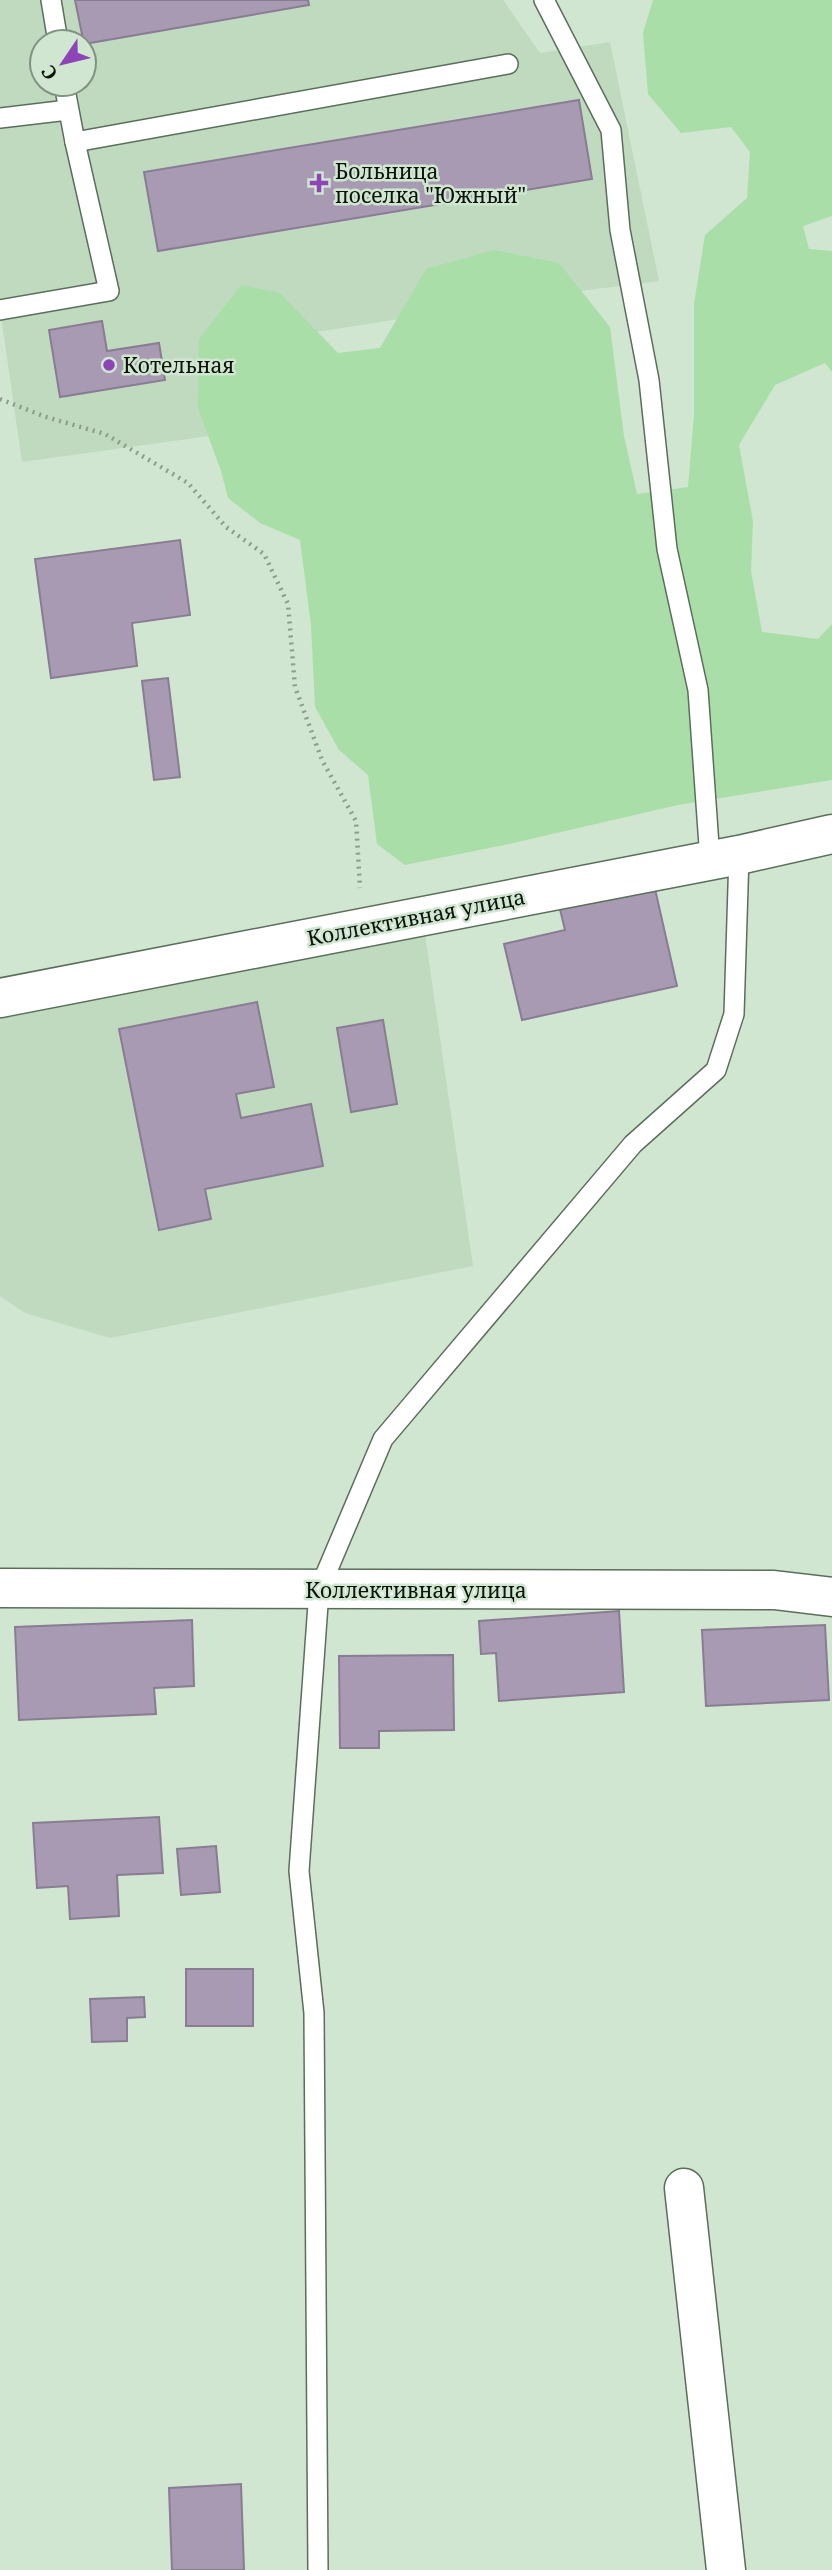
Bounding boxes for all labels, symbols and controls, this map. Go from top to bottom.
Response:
north arrow [28,28,98,98]
text: С [35,60,63,85]
place label: Больница поселка "Южный" [335,157,526,209]
marker: Больница поселка "Южный" [309,173,329,193]
place label: Котельная [123,351,234,379]
marker: Котельная [101,357,117,373]
street label: Коллективная улица [305,882,527,952]
street label: Коллективная улица [305,1576,527,1604]

